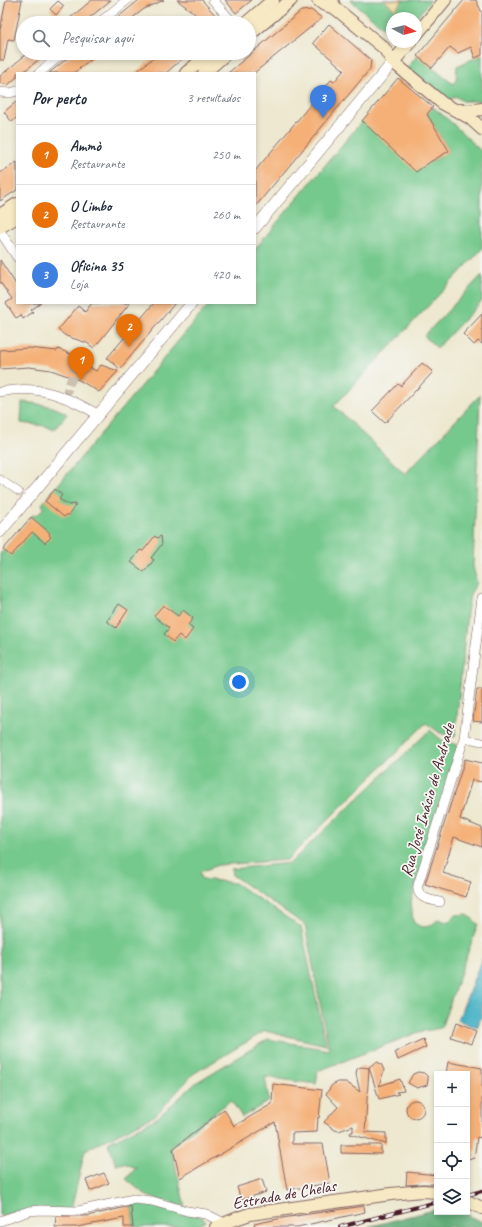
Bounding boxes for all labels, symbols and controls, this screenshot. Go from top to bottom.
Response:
north arrow [386,12,422,48]
search box [16,16,256,60]
icon: search [30,27,52,49]
text: Pesquisar aqui [62,29,133,48]
pin: 3 [310,85,336,118]
text: Por perto [32,88,86,109]
text: 3 resultados [187,90,240,106]
text: Ammò [70,137,101,156]
text: 1 [42,147,48,163]
text: 250 m [212,147,240,163]
text: Restaurante [70,156,125,172]
text: O Limbo [70,197,111,216]
text: 2 [42,207,48,223]
text: 260 m [212,207,240,223]
text: Restaurante [70,216,125,232]
text: Oficina 35 [70,257,123,276]
text: 3 [42,267,48,283]
text: 420 m [212,267,240,283]
text: Loja [70,276,88,292]
pin: 2 [116,314,142,347]
pin: 1 [68,347,94,380]
your location [229,672,249,692]
street label: Rua José Inácio de Andrade [396,720,460,879]
map controls [434,1071,470,1215]
button: + [434,1071,470,1107]
button: − [434,1107,470,1143]
button: locate [434,1143,470,1179]
street label: Estrada de Chelas [231,1175,339,1214]
button: layers [434,1179,470,1215]

